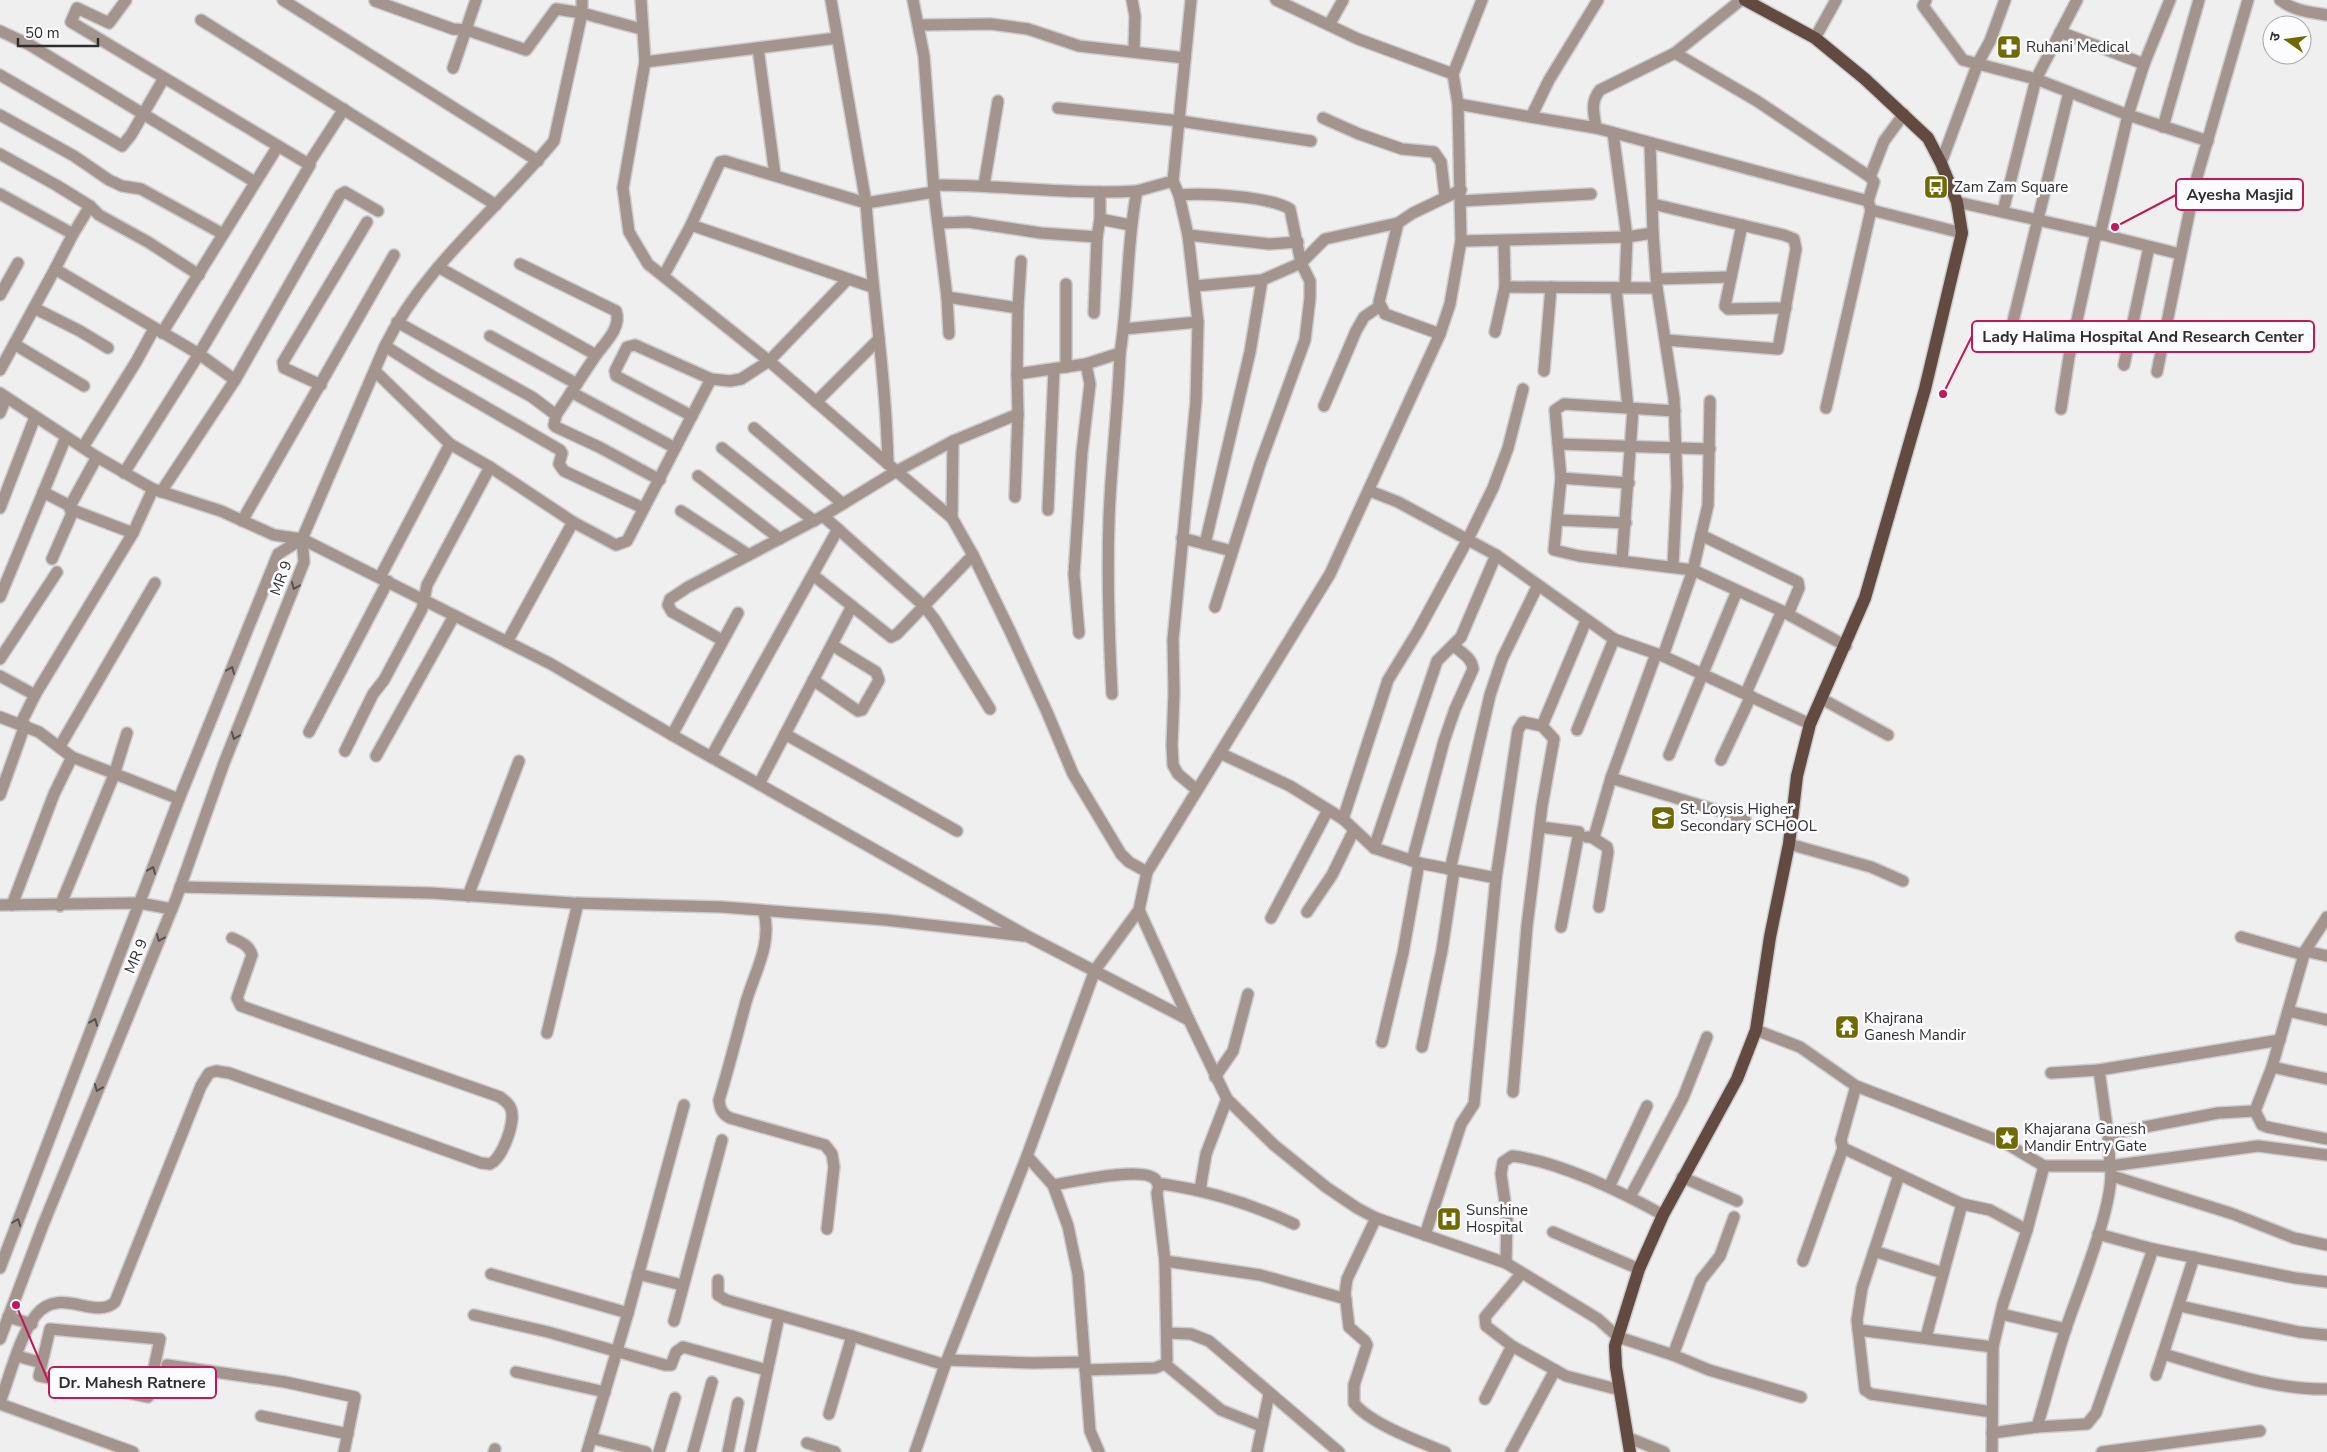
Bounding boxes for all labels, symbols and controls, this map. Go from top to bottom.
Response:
scale bar [18,15,98,47]
north arrow [2262,15,2312,65]
text: 50 m [25,23,60,43]
text: उ [2265,30,2285,43]
pharmacy icon: Ruhani Medical [1996,34,2022,60]
place label: Ruhani Medical [2026,37,2130,57]
bus stop icon: Zam Zam Square [1923,174,1949,200]
place label: Zam Zam Square [1954,177,2068,197]
callout: Ayesha Masjid [2176,179,2303,210]
text: Ayesha Masjid [2187,184,2293,206]
callout: Lady Halima Hospital And Research Center [1972,321,2314,352]
text: Lady Halima Hospital And Research Center [1982,326,2304,348]
street label: MR 9 [265,558,297,598]
one-way arrow [291,581,301,589]
one-way arrow [224,666,235,675]
one-way arrow [230,732,240,740]
place label: St. Loysis Higher Secondary SCHOOL [1680,799,1817,836]
school or university icon: St. Loysis Higher Secondary SCHOOL [1650,805,1676,831]
one-way arrow [146,866,156,875]
one-way arrow [155,933,166,942]
street label: MR 9 [120,936,152,976]
place label: Khajrana Ganesh Mandir [1864,1008,1966,1045]
temple icon: Khajrana Ganesh Mandir [1834,1014,1860,1040]
one-way arrow [88,1018,98,1026]
one-way arrow [93,1083,104,1092]
place label: Khajarana Ganesh Mandir Entry Gate [2024,1119,2147,1156]
place icon: Khajarana Ganesh Mandir Entry Gate [1994,1125,2020,1151]
place label: Sunshine Hospital [1466,1200,1528,1237]
hospital icon: Sunshine Hospital [1436,1206,1462,1232]
one-way arrow [11,1219,21,1227]
callout: Dr. Mahesh Ratnere [49,1367,216,1398]
text: Dr. Mahesh Ratnere [58,1372,206,1394]

